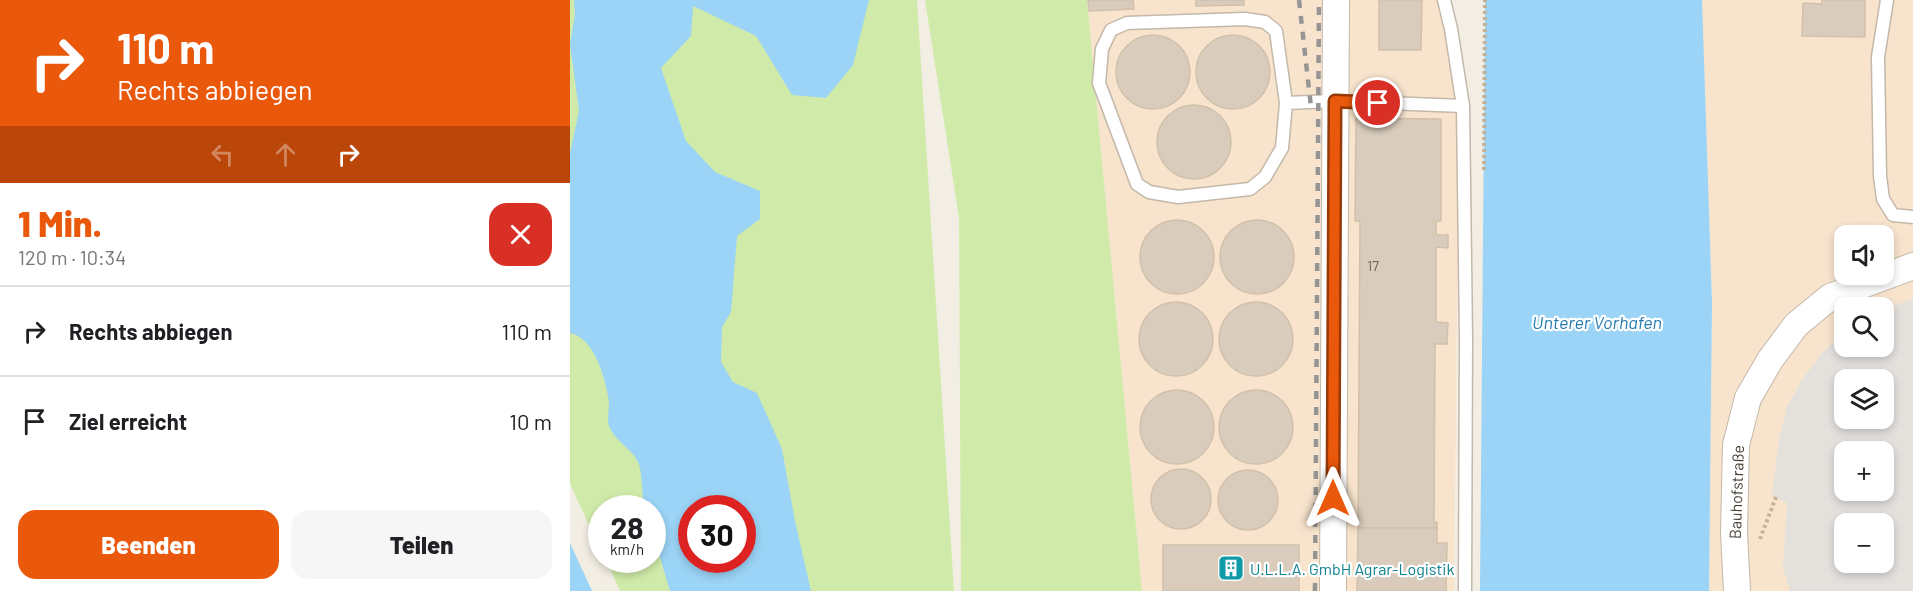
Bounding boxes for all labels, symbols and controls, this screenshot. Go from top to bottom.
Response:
text: 110 m [117,22,214,72]
icon: right [18,24,96,102]
text: Rechts abbiegen [117,73,313,105]
pin [1352,77,1403,128]
icon: arrive [1361,86,1394,119]
icon: left [206,138,239,171]
icon: ahead [269,138,302,171]
icon: right [332,138,365,171]
text: 1 Min. [18,201,102,244]
button: close [489,203,552,266]
map controls [1834,225,1894,573]
button: sound [1834,225,1894,285]
text: 120 m · 10:34 [18,245,126,269]
house number: 17 [1367,257,1379,274]
button: search [1834,297,1894,357]
water label: Unterer Vorhafen [1532,311,1662,333]
icon: right [18,315,51,348]
text: Rechts abbiegen [69,318,232,344]
text: 110 m [502,318,552,344]
button: layers [1834,369,1894,429]
icon: arrive [18,405,51,438]
text: Ziel erreicht [69,408,187,434]
text: 10 m [509,408,552,434]
button: + [1834,441,1894,501]
street label: Bauhofstraße [1725,445,1747,539]
position arrow [1301,466,1365,530]
speed limit sign: 30 [678,495,756,573]
text: 28 [610,509,644,545]
button: Beenden [18,510,279,579]
button: Teilen [291,510,552,579]
button: − [1834,513,1894,573]
text: km/h [610,540,644,558]
building icon: U.L.L.A. GmbH Agrar-Logistik [1216,553,1246,583]
place label: U.L.L.A. GmbH Agrar-Logistik [1250,559,1454,578]

